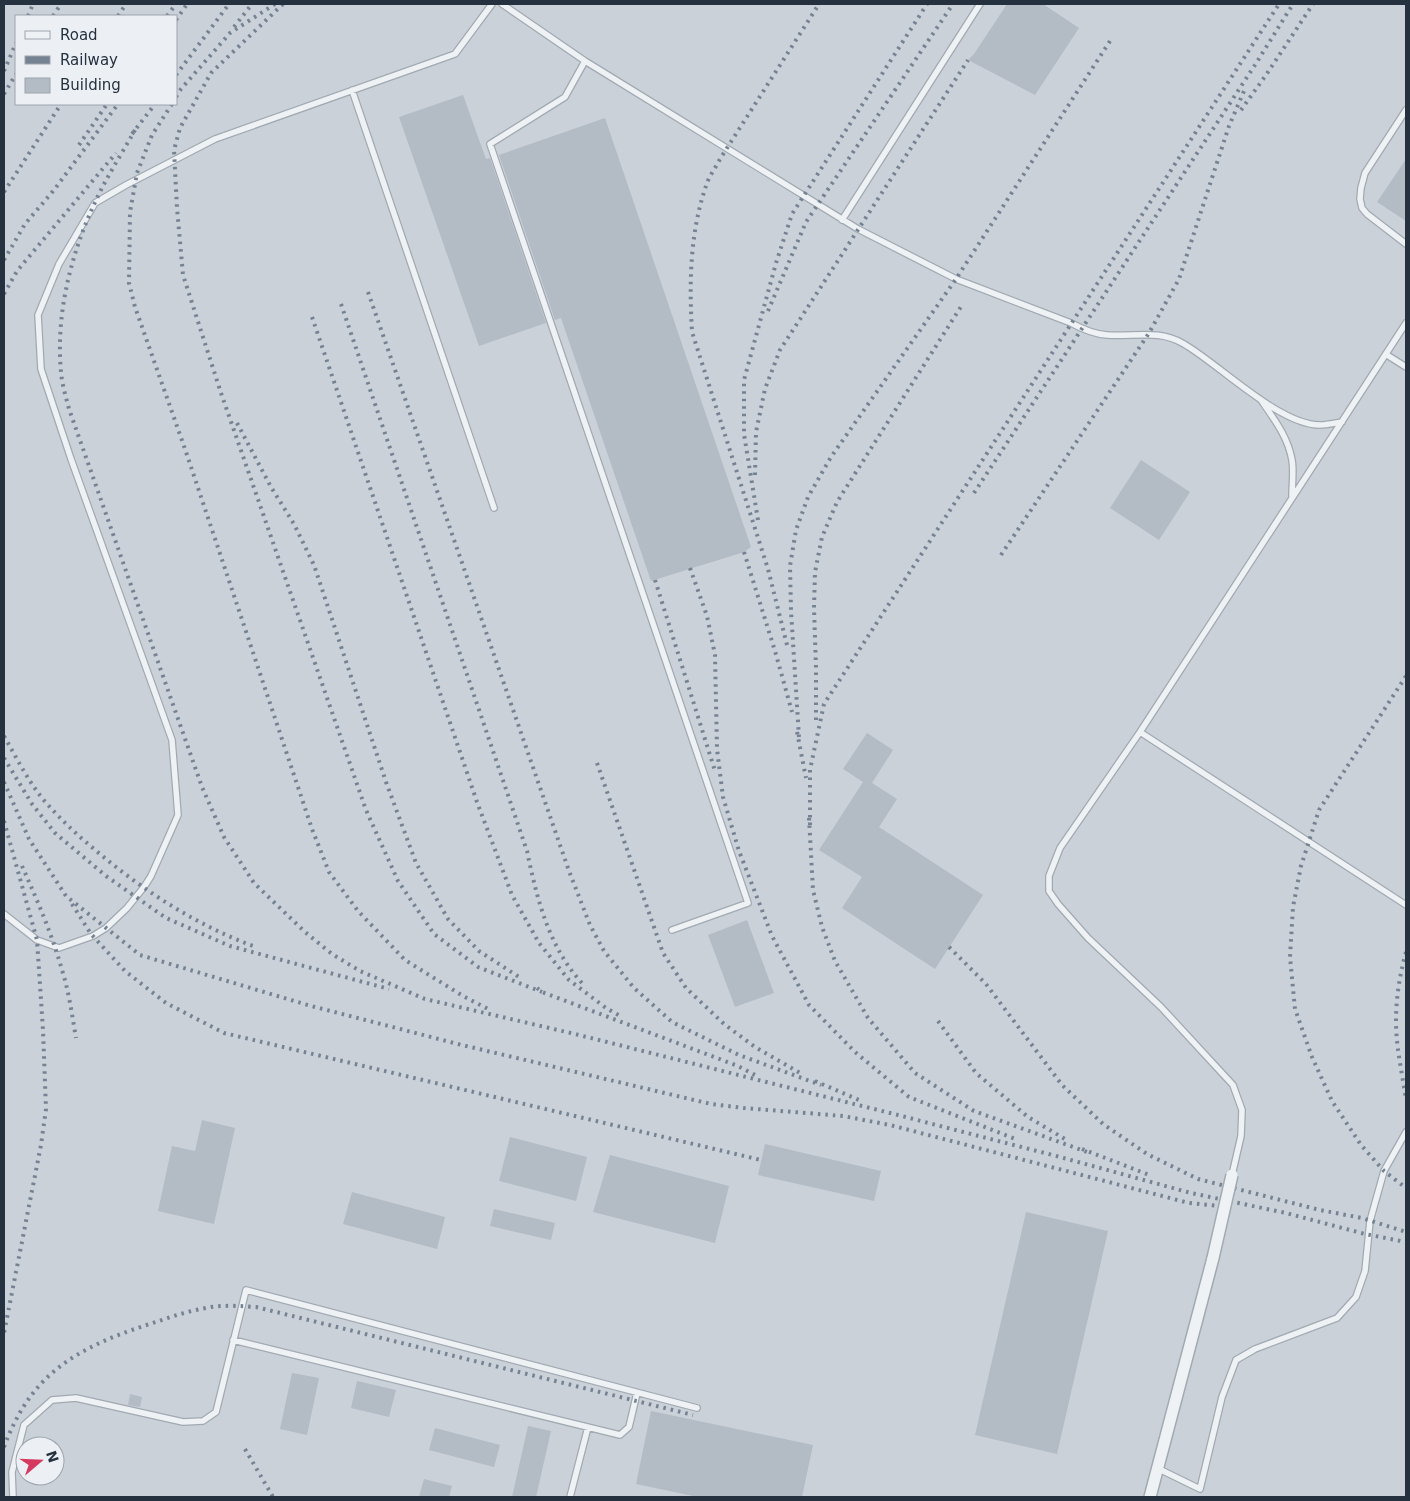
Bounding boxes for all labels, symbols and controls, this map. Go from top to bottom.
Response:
legend [15,15,178,105]
text: Road [60,26,98,44]
text: Railway [60,51,118,69]
text: Building [60,76,121,94]
north arrow [15,1436,65,1486]
text: N [43,1449,62,1465]

